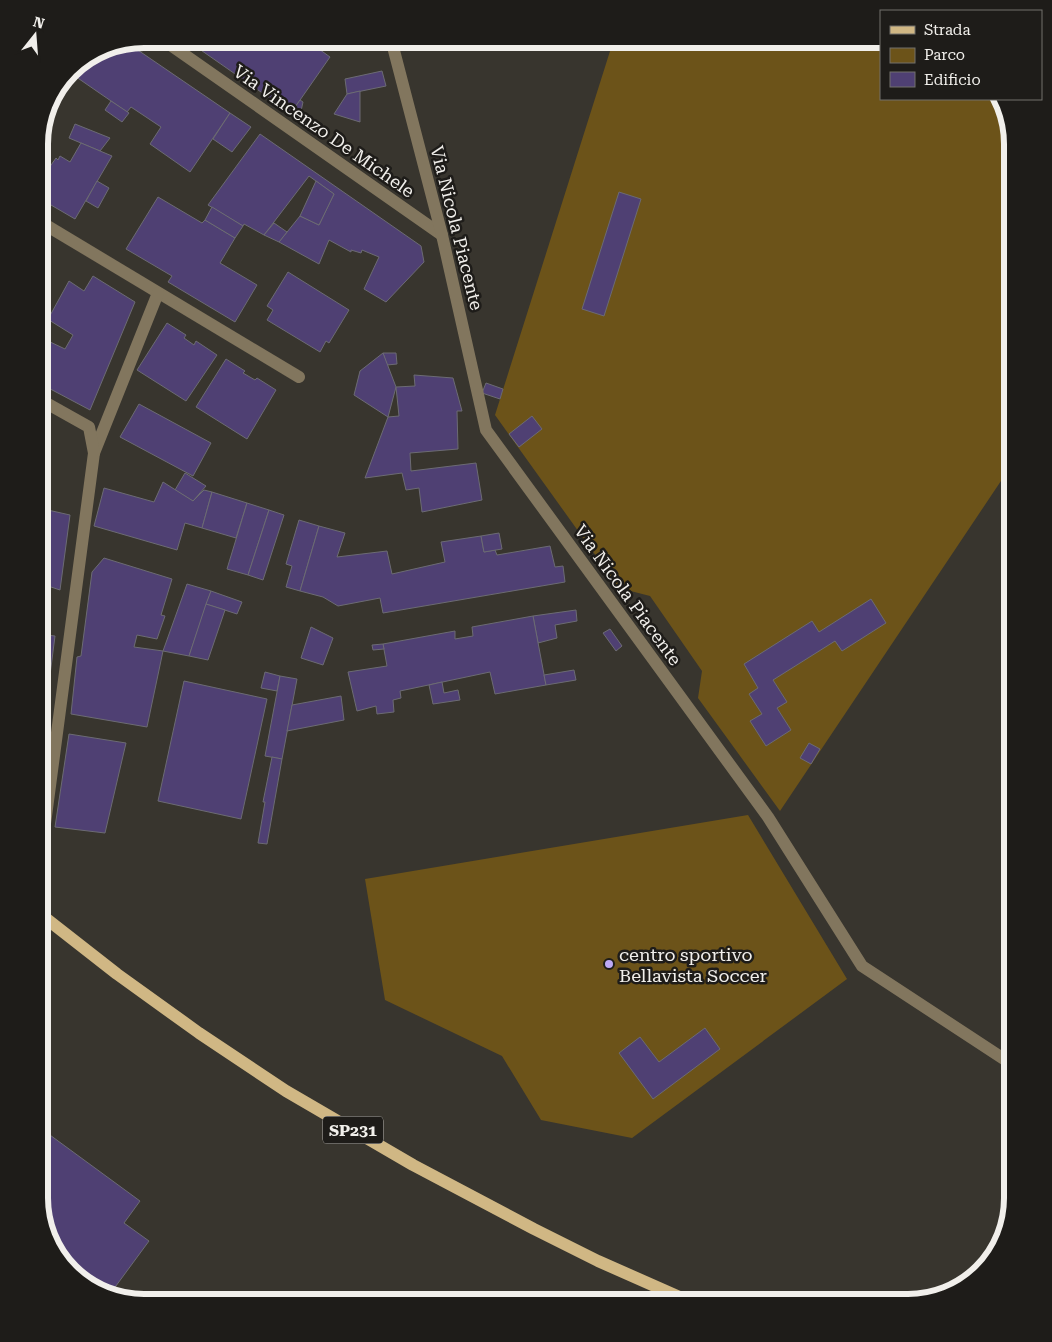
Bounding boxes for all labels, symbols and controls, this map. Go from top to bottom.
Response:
north arrow [10,10,60,60]
legend [880,10,1042,100]
text: N [31,13,47,32]
text: Strada [924,21,971,39]
text: Parco [924,46,965,64]
street label: Via Vincenzo De Michele [229,60,419,202]
text: Edificio [924,71,981,89]
street label: Via Nicola Piacente [426,144,488,312]
street label: Via Nicola Piacente [570,521,686,669]
place label: centro sportivo Bellavista Soccer [619,944,767,986]
marker: centro sportivo Bellavista Soccer [603,958,615,970]
road number: SP231 [323,1116,383,1144]

